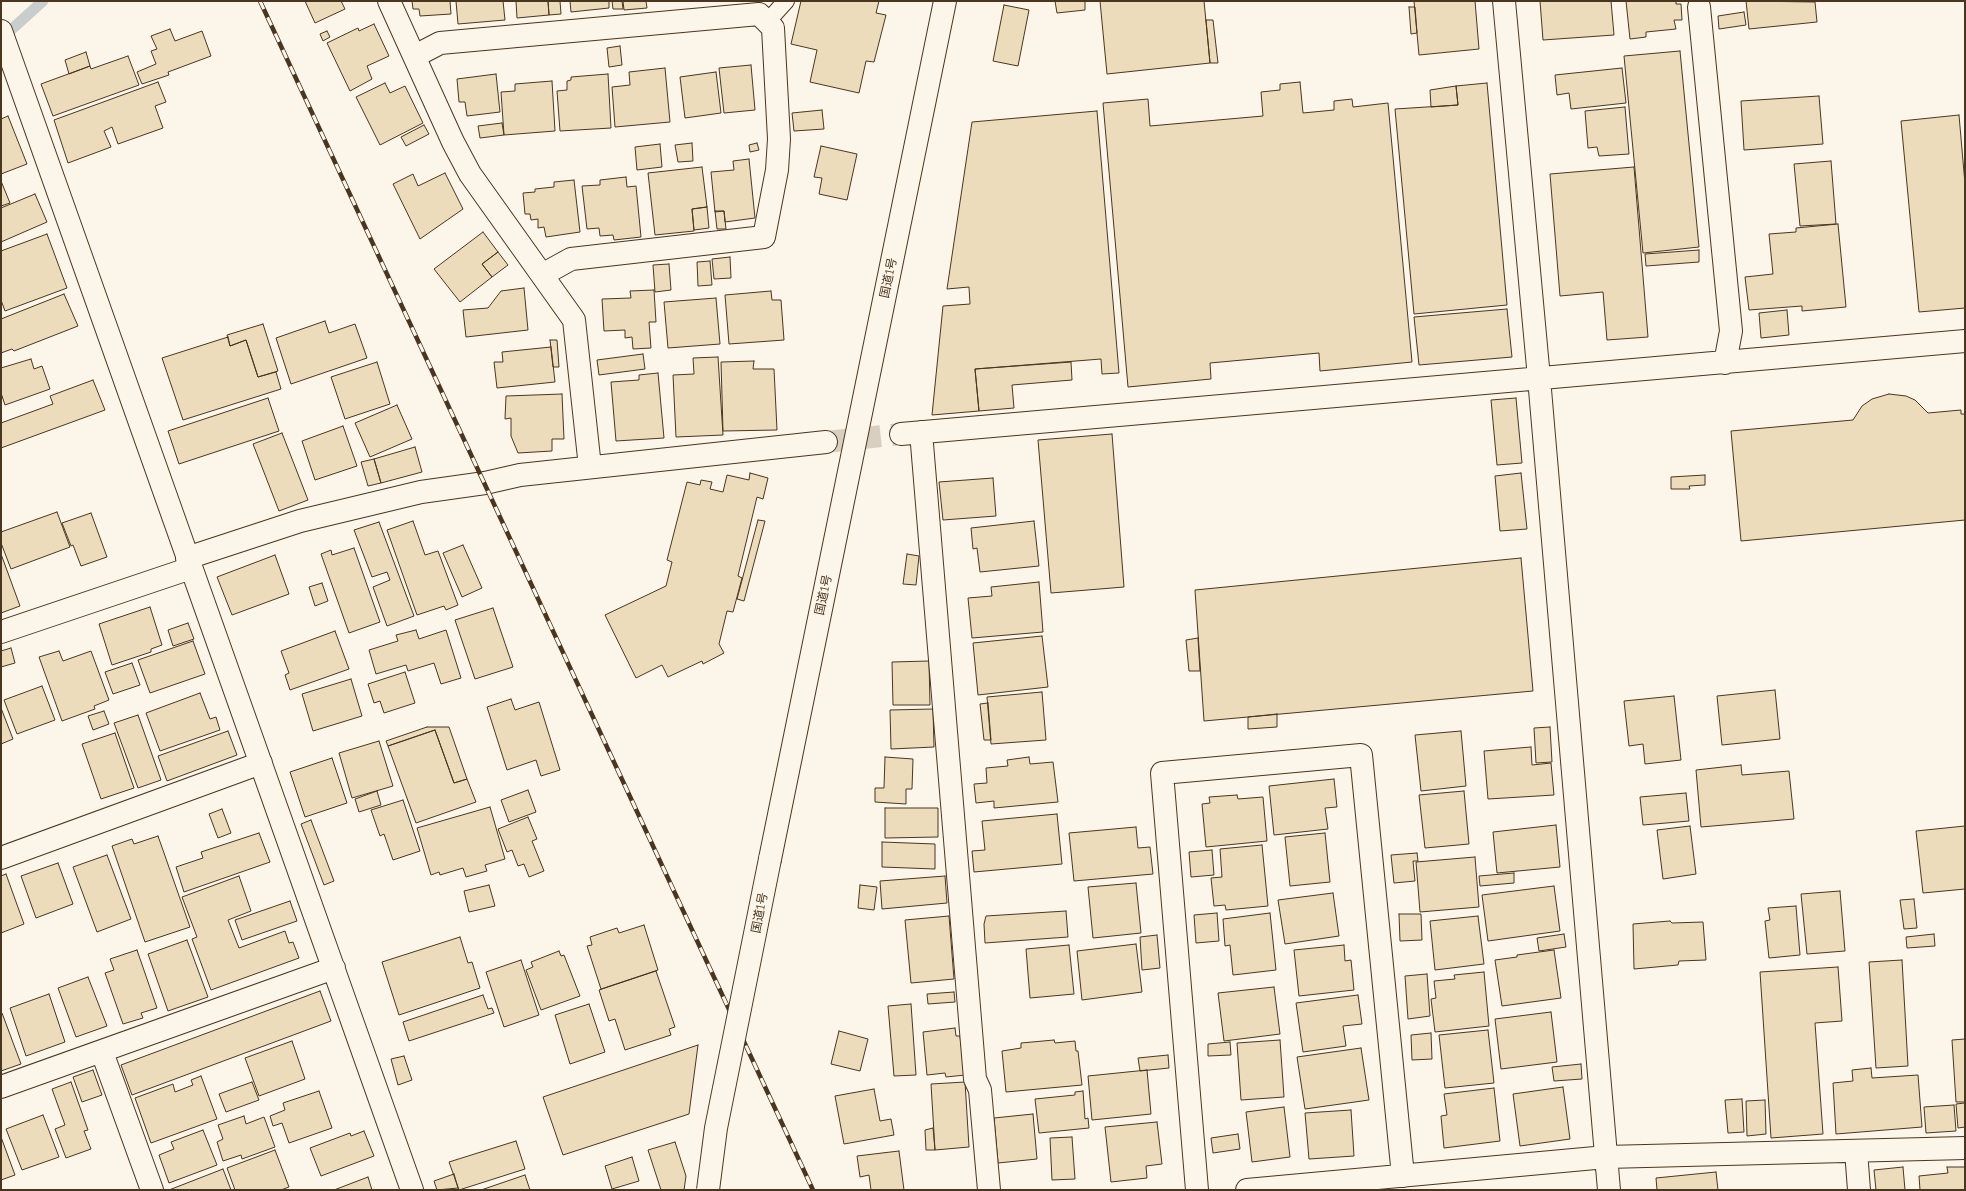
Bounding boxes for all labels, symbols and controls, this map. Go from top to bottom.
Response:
street label: 国道1号 [878,257,900,299]
street label: 国道1号 [813,574,835,616]
street label: 国道1号 [749,892,771,934]

